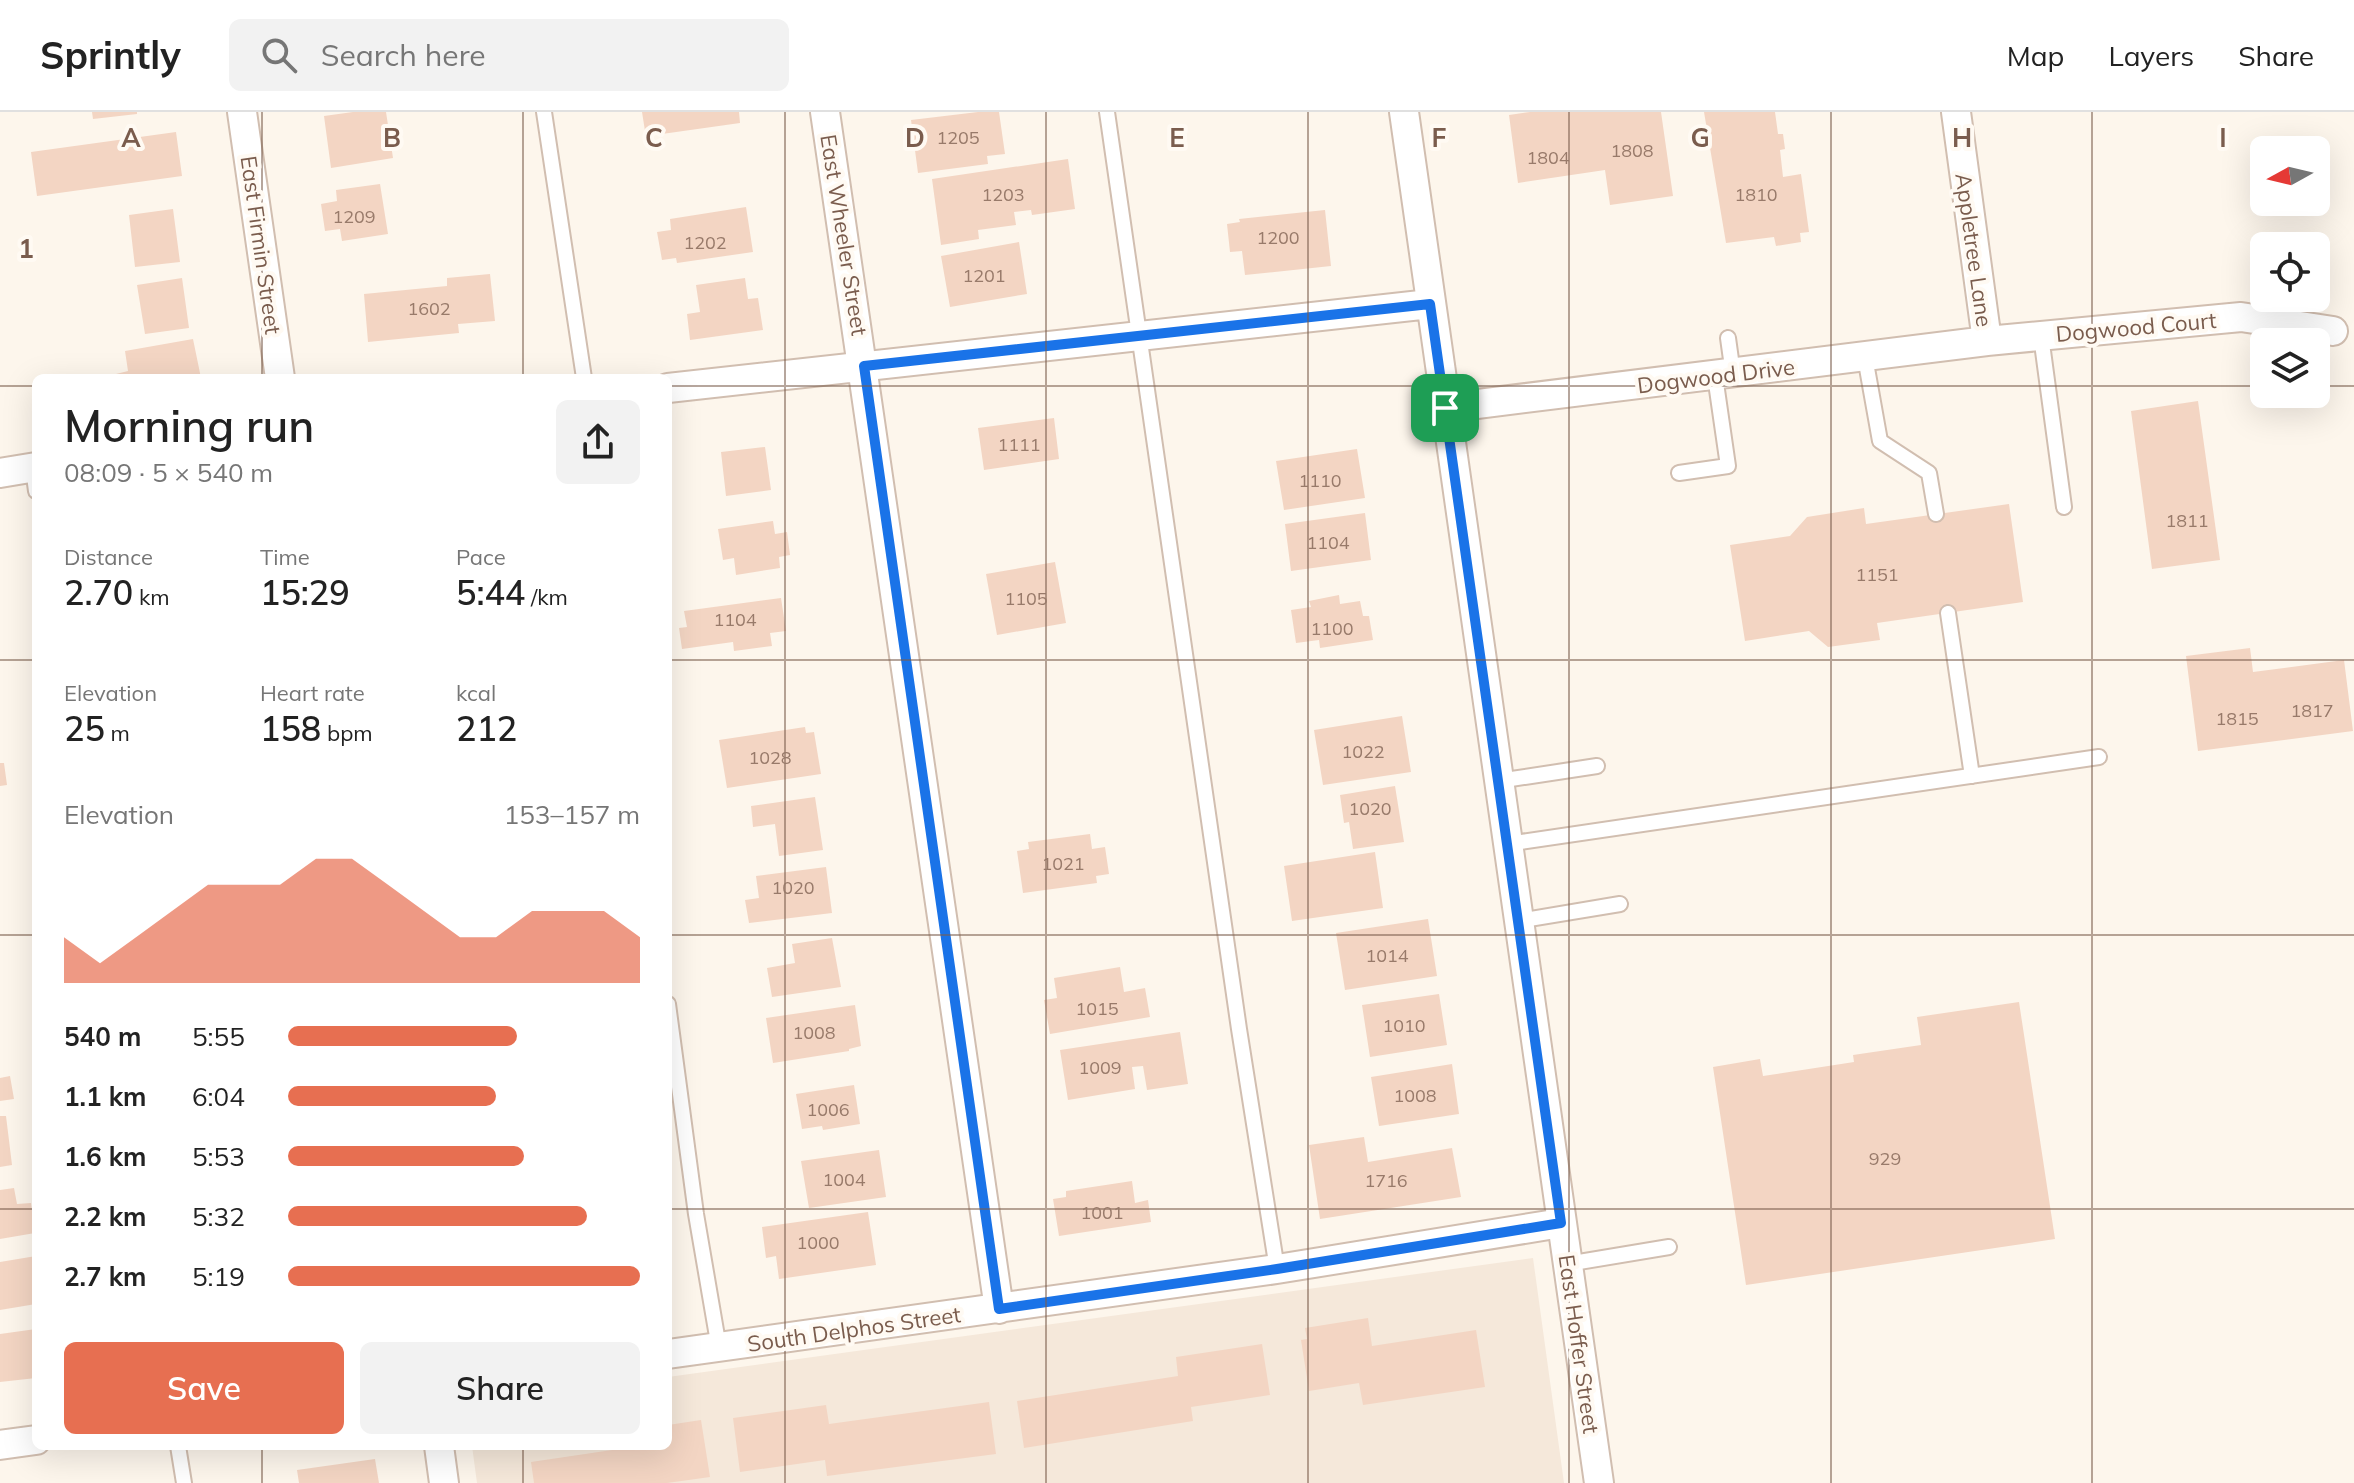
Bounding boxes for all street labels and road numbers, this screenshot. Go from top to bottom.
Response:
street label: East Wheeler Street [814,132,874,338]
street label: East Firmin Street [235,154,287,336]
street label: Appletree Lane [1949,171,1999,329]
street label: Dogwood Court [2055,306,2218,348]
street label: Dogwood Drive [1636,352,1796,400]
street label: East Hoffer Street [1553,1253,1605,1435]
street label: South Delphos Street [746,1300,963,1358]

